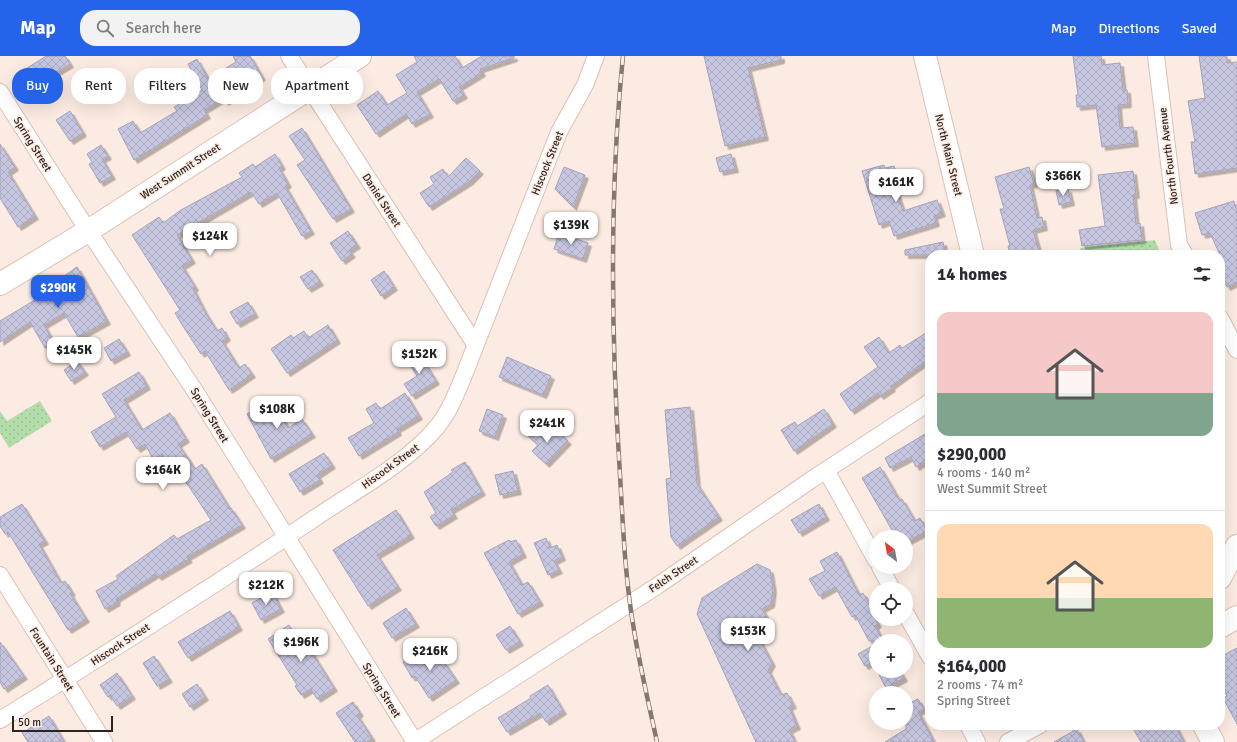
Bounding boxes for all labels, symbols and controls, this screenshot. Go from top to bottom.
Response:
search box [80,10,360,46]
text: Map [20,16,56,40]
icon: search [94,17,116,39]
text: Search here [126,19,201,37]
text: Map [1051,20,1077,37]
text: Directions [1099,20,1160,37]
text: Saved [1182,20,1217,37]
chip: Buy [12,68,63,104]
chip: Rent [71,68,126,104]
chip: Filters [134,68,200,104]
chip: New [208,68,263,104]
chip: Apartment [271,68,363,104]
street label: North Fourth Avenue [1156,107,1181,205]
street label: North Main Street [932,113,965,198]
street label: Spring Street [11,115,55,174]
street label: Hiscock Street [529,129,566,197]
street label: West Summit Street [138,141,223,202]
pin: $366K [1035,163,1091,197]
text: $366K [1045,168,1081,184]
pin: $161K [868,169,924,203]
street label: Daniel Street [359,171,404,230]
text: $161K [878,174,914,190]
pin: $139K [543,212,599,246]
text: $139K [553,217,589,233]
pin: $124K [182,223,238,257]
text: $124K [192,228,228,244]
icon: filters [1191,263,1213,285]
text: 14 homes [937,264,1007,285]
pin: $290K [30,275,86,309]
text: $290K [40,280,76,296]
pin: $145K [46,337,102,371]
icon: home [1039,338,1111,410]
pin: $152K [391,341,447,375]
text: $145K [56,342,92,358]
text: $152K [401,346,437,362]
street label: Spring Street [188,386,232,445]
pin: $108K [249,396,305,430]
text: $108K [259,401,295,417]
pin: $241K [519,410,575,444]
text: $241K [529,415,565,431]
street label: Hiscock Street [359,441,422,492]
text: $290,000 [937,444,1006,465]
pin: $164K [135,457,191,491]
text: $164K [145,462,181,478]
text: 4 rooms · 140 m² [937,465,1030,481]
text: West Summit Street [937,481,1047,497]
north arrow [869,530,913,574]
map controls [869,530,913,730]
icon: home [1039,550,1111,622]
street label: Felch Street [646,553,700,596]
pin: $212K [238,572,294,606]
text: $212K [248,577,284,593]
button: locate [869,582,913,626]
pin: $153K [720,618,776,652]
street label: Hiscock Street [88,620,152,668]
text: $153K [730,623,766,639]
street label: Fountain Street [27,625,76,694]
pin: $196K [273,629,329,663]
text: $196K [283,634,319,650]
button: + [869,634,913,678]
pin: $216K [402,638,458,672]
text: $216K [412,643,448,659]
text: $164,000 [937,656,1006,677]
street label: Spring Street [360,661,404,720]
text: 2 rooms · 74 m² [937,677,1023,693]
button: − [869,686,913,730]
text: Spring Street [937,693,1010,709]
scale bar [12,714,113,733]
text: 50 m [18,716,41,729]

